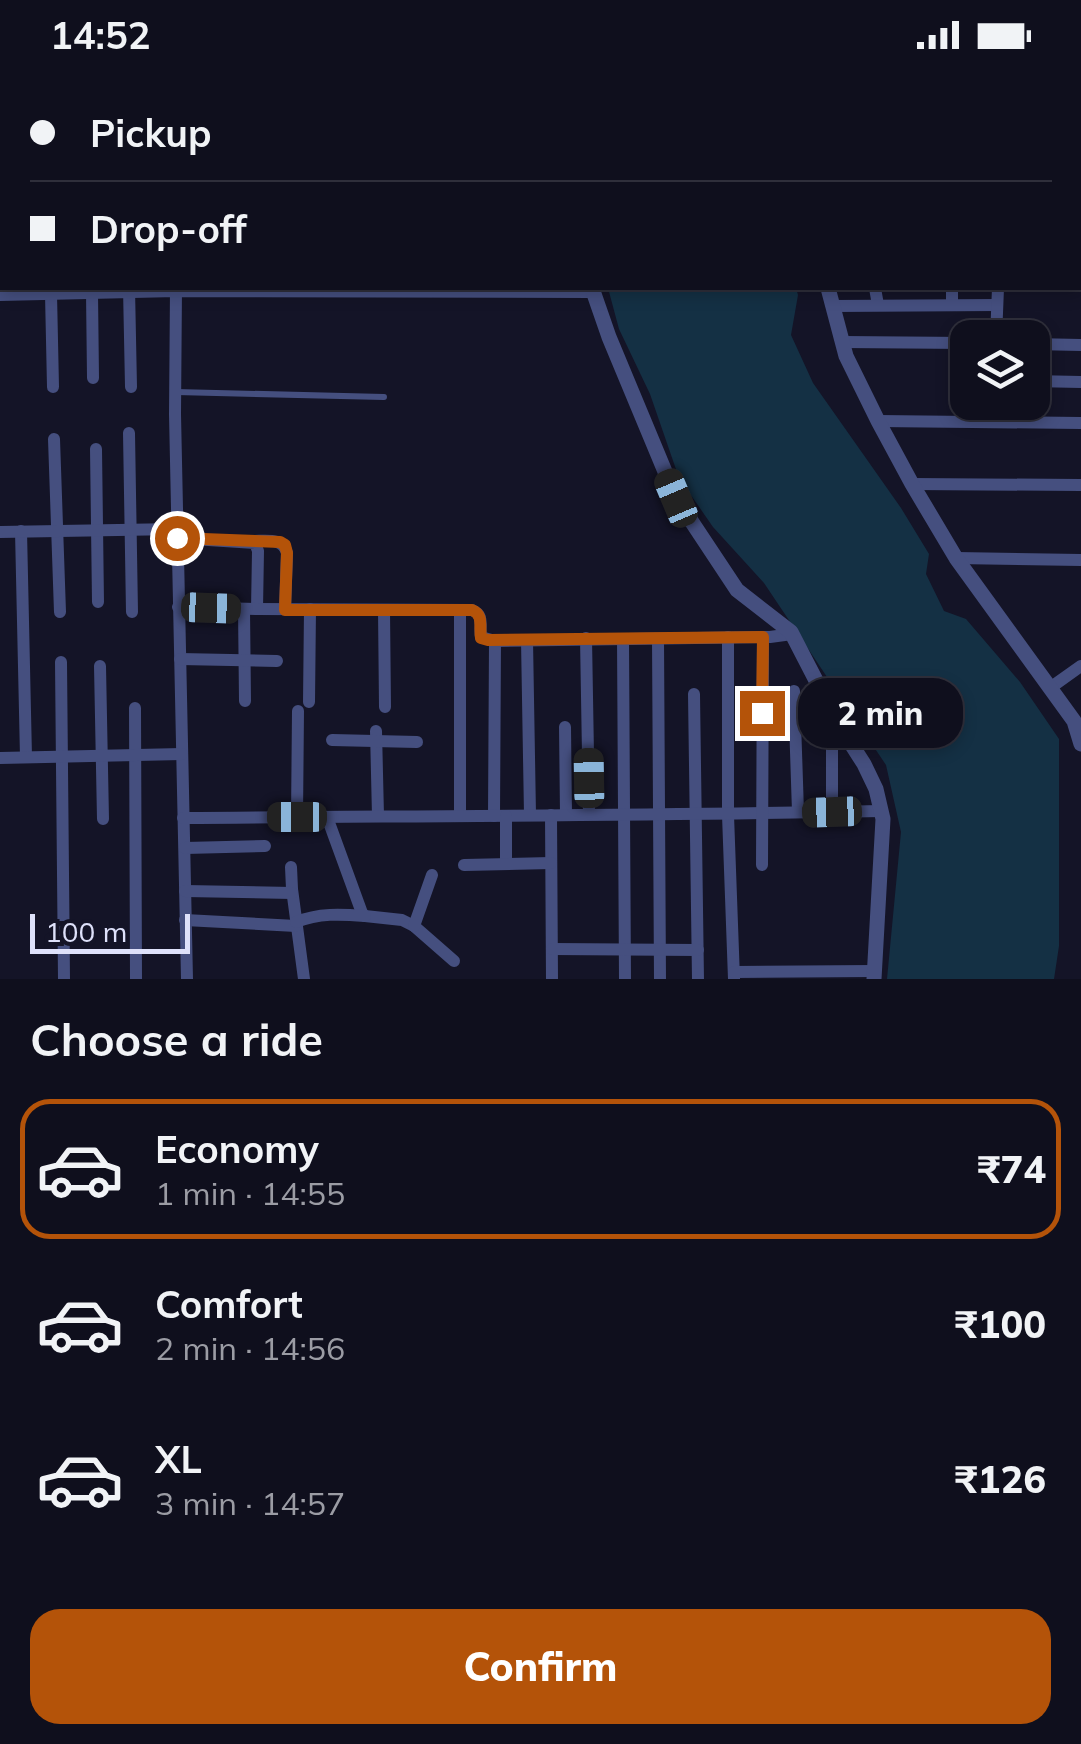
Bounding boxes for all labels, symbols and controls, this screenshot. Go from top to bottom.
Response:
text: 14:52 [50,11,151,59]
text: Pickup [90,109,212,157]
text: Drop-off [90,205,247,253]
map controls [950,320,1050,420]
button: layers [950,320,1050,420]
car [650,465,702,531]
route start [155,516,200,561]
car [180,592,242,624]
callout: 2 min [797,678,962,748]
route end [740,691,785,736]
text: 2 min [838,693,923,733]
car [573,748,605,808]
car [801,796,863,828]
car [267,802,327,832]
scale bar [30,909,190,954]
text: 100 m [45,914,127,949]
text: Choose a ride [30,1011,323,1067]
icon: car [35,1124,125,1214]
text: Economy [155,1125,319,1173]
text: ₹74 [978,1145,1046,1193]
text: 1 min · 14:55 [155,1173,345,1213]
icon: car [35,1279,125,1369]
text: Comfort [155,1280,303,1328]
text: ₹100 [955,1300,1046,1348]
text: 2 min · 14:56 [155,1328,345,1368]
icon: car [35,1434,125,1524]
text: XL [155,1435,202,1483]
text: ₹126 [955,1455,1046,1503]
text: 3 min · 14:57 [155,1483,345,1523]
button: Confirm [30,1609,1051,1724]

